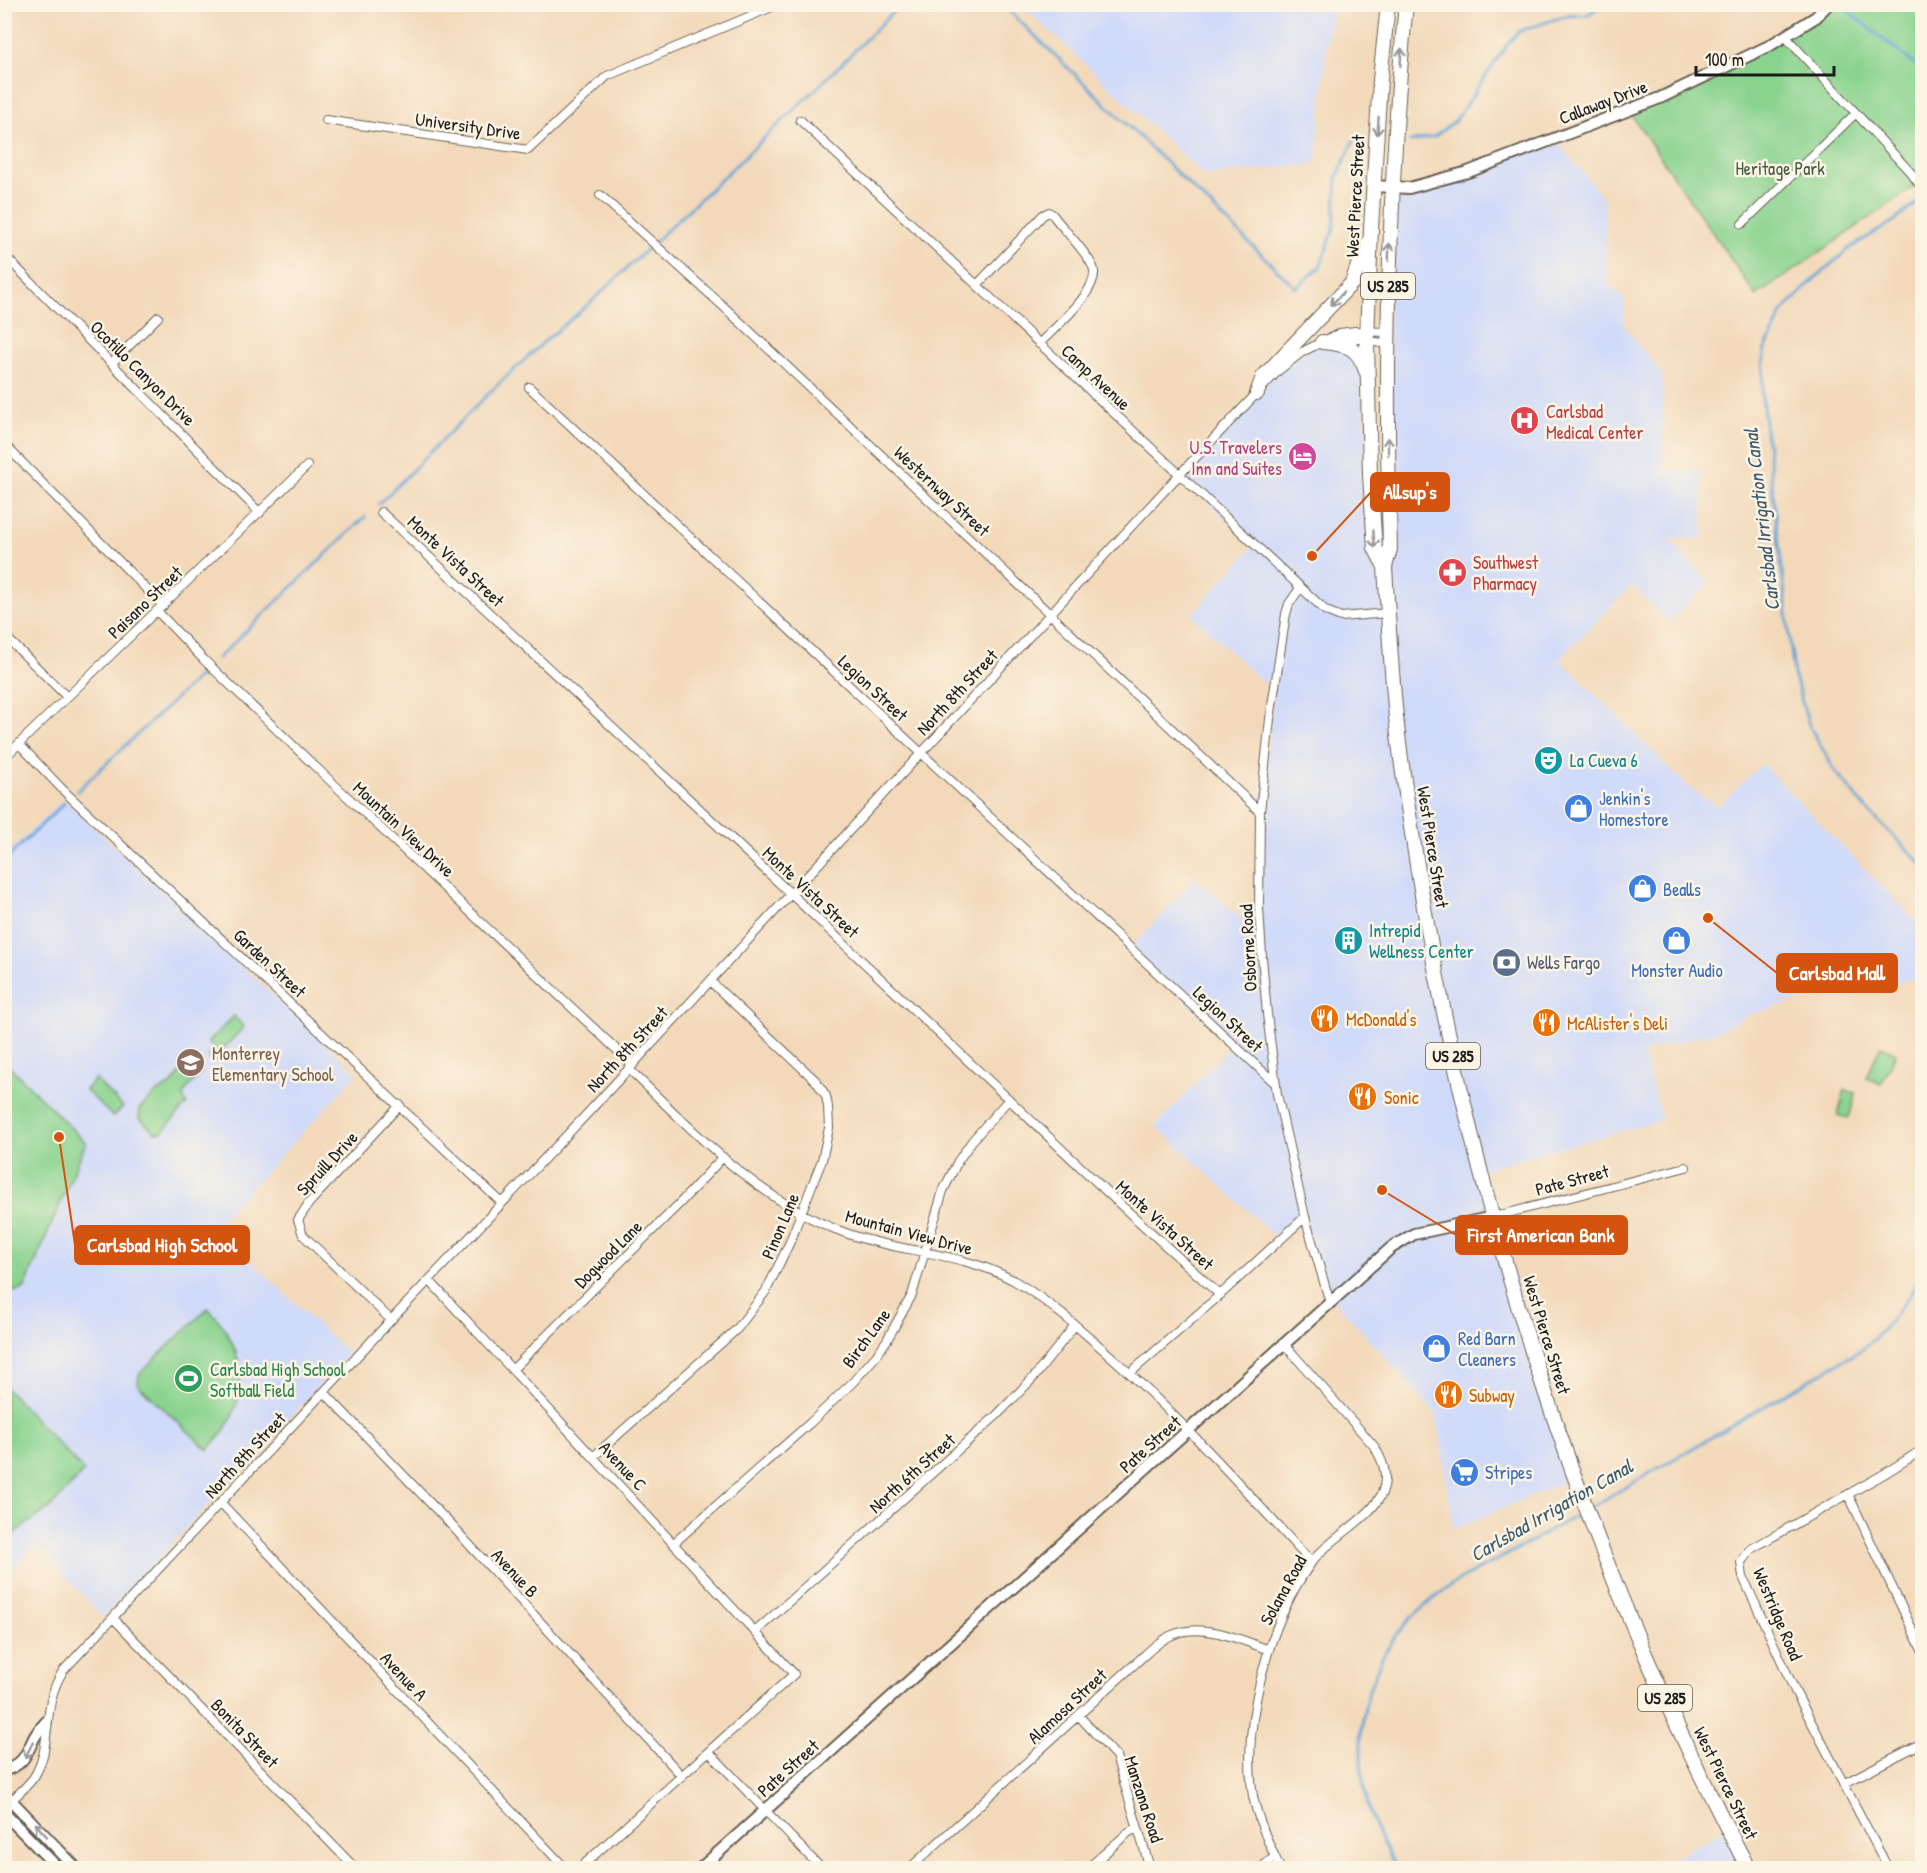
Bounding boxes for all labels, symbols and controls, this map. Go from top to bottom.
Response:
scale bar [1696,39,1834,77]
one-way arrow [1396,47,1407,67]
text: 100 m [1705,47,1744,72]
street label: Callaway Drive [1555,74,1651,130]
street label: University Drive [414,106,522,146]
one-way arrow [1372,115,1383,135]
street label: West Pierce Street [1339,133,1371,258]
park label: Heritage Park [1735,156,1825,181]
one-way arrow [1384,242,1395,262]
road number: US 285 [1361,273,1415,299]
one-way arrow [1331,291,1345,306]
street label: Ocotillo Canyon Drive [85,315,201,431]
street label: Camp Avenue [1056,338,1136,416]
place label: Carlsbad Medical Center [1546,399,1643,445]
hospital icon: Carlsbad Medical Center [1509,405,1541,437]
water label: Carlsbad Irrigation Canal [1736,426,1787,613]
place label: U.S. Travelers Inn and Suites [1189,435,1282,481]
one-way arrow [1382,437,1394,457]
street label: Westernway Street [889,440,996,543]
hotel icon: U.S. Travelers Inn and Suites [1287,441,1319,473]
callout: Allsup's [1371,473,1449,511]
text: Allsup's [1383,478,1437,506]
street label: Monte Vista Street [402,510,510,613]
one-way arrow [1369,528,1380,548]
place label: Southwest Pharmacy [1473,550,1539,596]
pharmacy icon: Southwest Pharmacy [1436,556,1468,588]
street label: Paisano Street [102,559,188,644]
street label: North 8th Street [911,643,1004,740]
street label: Legion Street [833,649,914,727]
theatre icon: La Cueva 6 [1533,744,1565,776]
place label: La Cueva 6 [1570,748,1638,773]
street label: Mountain View Drive [348,775,460,883]
street label: West Pierce Street [1411,785,1455,910]
place label: Jenkin's Homestore [1599,786,1669,832]
shop icon: Jenkin's Homestore [1562,792,1594,824]
street label: Monte Vista Street [757,841,865,944]
shop icon: Bealls [1626,873,1658,905]
place label: Bealls [1663,877,1701,902]
street label: Osborne Road [1233,904,1263,992]
place label: Intrepid Wellness Center [1369,918,1474,964]
street label: Garden Street [228,923,312,1004]
building icon: Intrepid Wellness Center [1332,924,1364,956]
shop icon: Monster Audio [1661,925,1693,957]
bank icon: Wells Fargo [1490,946,1522,978]
place label: Wells Fargo [1527,950,1600,975]
callout: Carlsbad Mall [1777,954,1897,992]
place label: Monster Audio [1631,958,1723,983]
text: Carlsbad Mall [1789,959,1887,986]
street label: Legion Street [1188,980,1269,1058]
street label: North 8th Street [581,1000,674,1097]
restaurant icon: McDonald's [1309,1003,1341,1035]
place label: McDonald's [1346,1007,1416,1032]
restaurant icon: McAlister's Deli [1530,1007,1562,1039]
place label: McAlister's Deli [1567,1011,1668,1036]
place label: Monterrey Elementary School [212,1041,334,1087]
road number: US 285 [1426,1043,1480,1069]
school or university icon: Monterrey Elementary School [175,1047,207,1079]
restaurant icon: Sonic [1347,1081,1379,1113]
place label: Sonic [1384,1085,1419,1110]
street label: Spruill Drive [291,1125,363,1201]
street label: Pate Street [1532,1158,1612,1202]
street label: Monte Vista Street [1111,1174,1220,1276]
street label: Pinon Lane [755,1189,805,1263]
street label: Mountain View Drive [843,1203,975,1261]
street label: Dogwood Lane [568,1214,648,1294]
callout: First American Bank [1456,1216,1627,1254]
text: First American Bank [1467,1221,1615,1248]
callout: Carlsbad High School [75,1226,249,1264]
text: Carlsbad High School [87,1231,238,1259]
street label: West Pierce Street [1517,1273,1577,1398]
street label: Birch Lane [836,1303,896,1373]
place label: Red Barn Cleaners [1458,1326,1516,1372]
shop icon: Red Barn Cleaners [1421,1332,1453,1364]
place label: Carlsbad High School Softball Field [210,1357,346,1403]
sports icon: Carlsbad High School Softball Field [173,1363,205,1395]
restaurant icon: Subway [1432,1379,1464,1411]
place label: Subway [1469,1383,1515,1408]
street label: North 8th Street [199,1406,292,1503]
street label: Pate Street [1114,1409,1187,1478]
street label: North 6th Street [863,1427,961,1519]
street label: Avenue C [594,1436,653,1496]
water label: Carlsbad Irrigation Canal [1465,1452,1639,1568]
supermarket icon: Stripes [1448,1456,1480,1488]
place label: Stripes [1485,1460,1532,1485]
street label: Avenue B [486,1543,544,1603]
street label: Solana Road [1254,1551,1312,1629]
street label: Westridge Road [1747,1564,1809,1664]
street label: Avenue A [375,1646,433,1706]
street label: Alamosa Street [1022,1662,1113,1749]
road number: US 285 [1638,1685,1692,1711]
street label: Bonita Street [205,1693,285,1774]
street label: West Pierce Street [1688,1722,1764,1844]
street label: Pate Street [752,1733,825,1802]
one-way arrow [22,1741,34,1759]
street label: Manzana Road [1118,1753,1170,1845]
one-way arrow [34,1823,48,1838]

